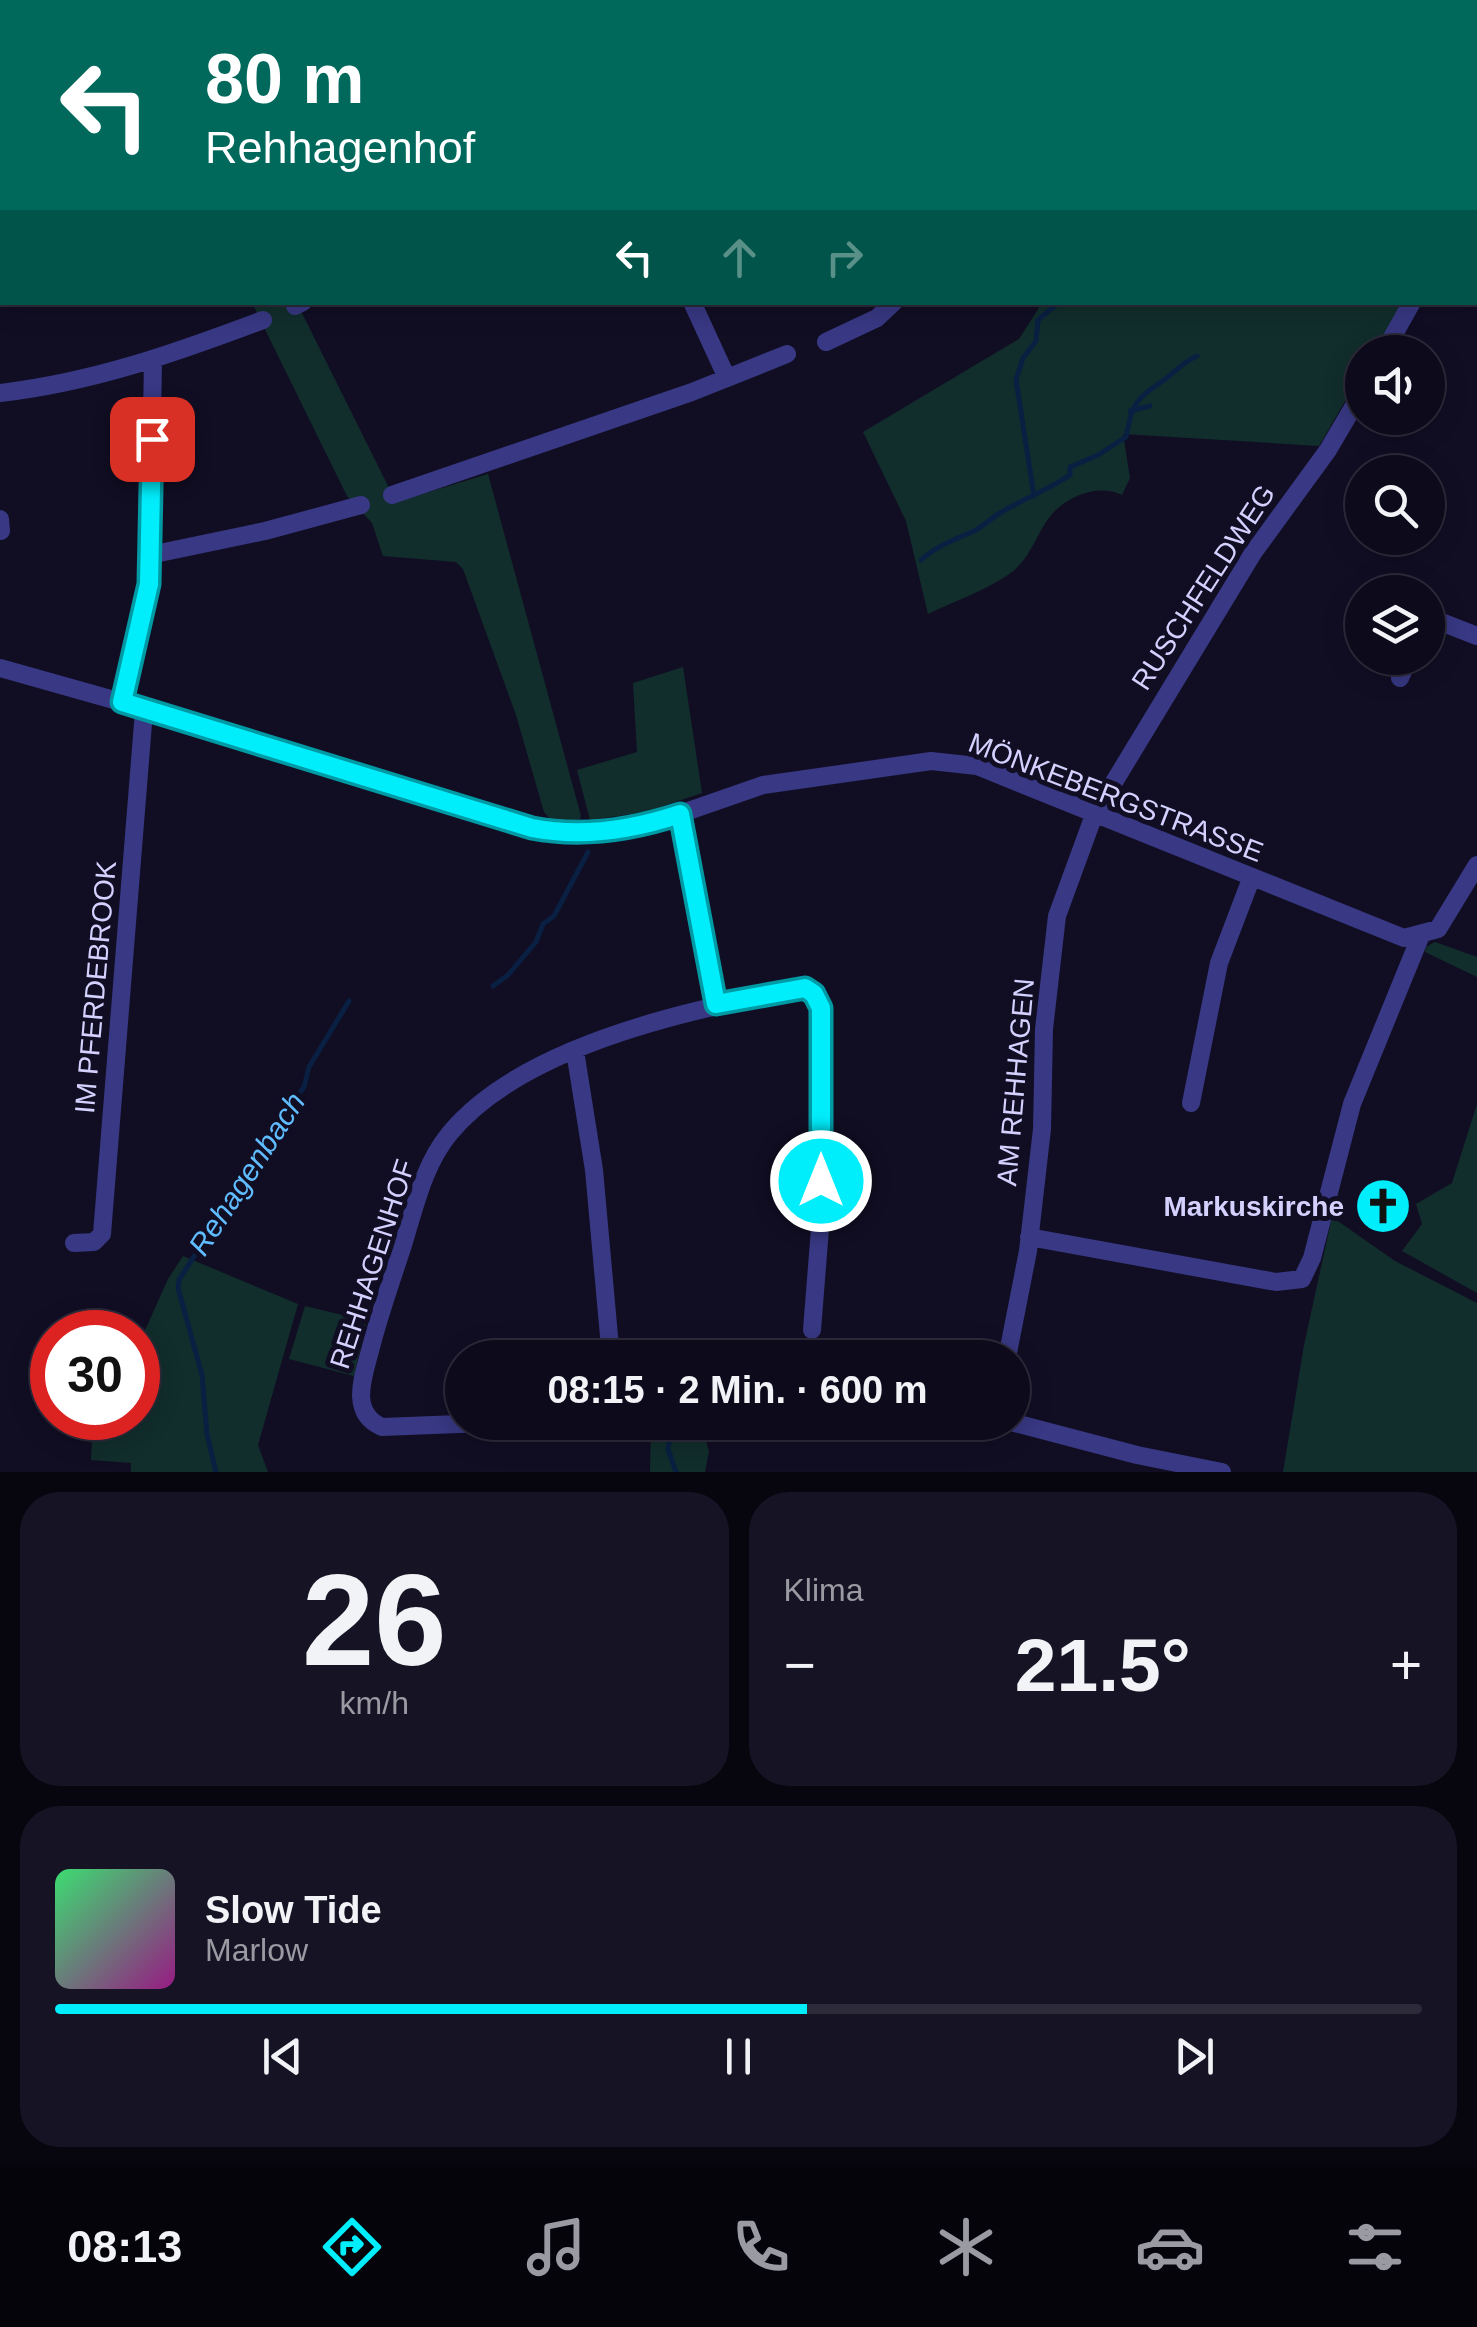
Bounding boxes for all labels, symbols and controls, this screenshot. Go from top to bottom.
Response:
icon: left [40,40,170,170]
text: 80 m [205,40,365,118]
text: Rehhagenhof [205,122,475,173]
icon: left [607,230,662,285]
icon: ahead [712,230,767,285]
icon: right [817,230,872,285]
map controls [1345,335,1445,675]
button: sound [1345,335,1445,435]
pin [110,397,195,482]
icon: arrive [125,412,180,467]
button: search [1345,455,1445,555]
street label: RUSCHFELDWEG [1126,479,1281,696]
button: layers [1345,575,1445,675]
street label: MÖNKEBERGSTRASSE [964,727,1267,868]
street label: IM PFERDEBROOK [69,859,122,1115]
street label: AM REHHAGEN [991,977,1040,1187]
water label: Rehagenbach [182,1086,311,1261]
position arrow [769,1129,873,1233]
street label: REHHAGENHOF [324,1156,421,1373]
church icon: Markuskirche [1353,1176,1413,1236]
place label: Markuskirche [1163,1191,1344,1222]
speed limit sign: 30 [30,1310,160,1440]
text: 08:15 · 2 Min. · 600 m [547,1369,928,1411]
text: 26 [302,1547,447,1693]
text: Klima [784,1572,864,1608]
text: 21.5° [1015,1623,1191,1707]
text: − [784,1634,816,1696]
text: + [1390,1634,1422,1696]
text: km/h [340,1685,409,1721]
text: Slow Tide [205,1889,382,1931]
text: Marlow [205,1932,308,1968]
icon: previous [255,2029,310,2084]
icon: pause [711,2029,766,2084]
icon: next [1167,2029,1222,2084]
icon: directions [317,2212,387,2282]
icon: music [521,2212,591,2282]
icon: phone [726,2212,796,2282]
icon: climate [931,2212,1001,2282]
icon: car [1135,2212,1205,2282]
icon: filters [1340,2212,1410,2282]
text: 08:13 [67,2221,182,2272]

